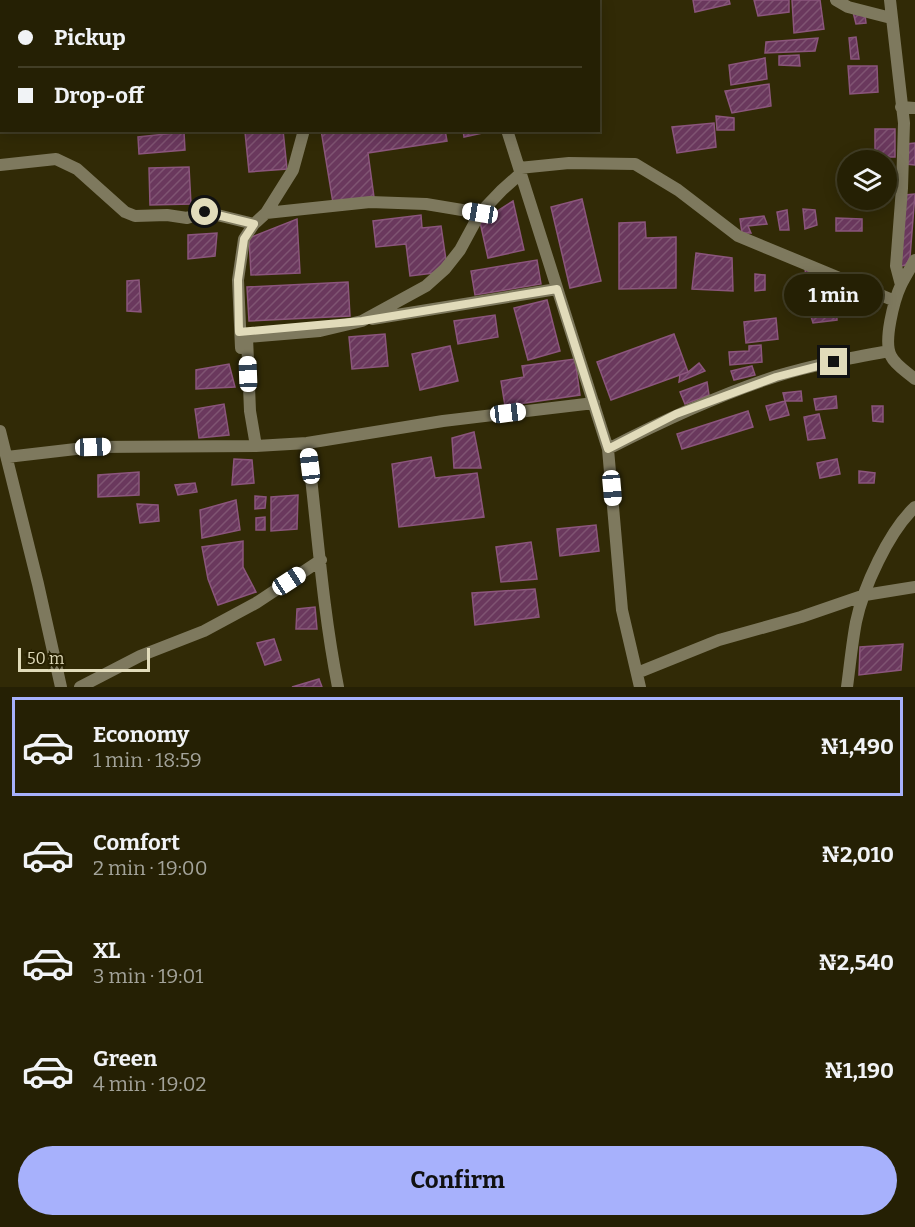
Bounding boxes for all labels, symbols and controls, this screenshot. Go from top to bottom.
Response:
text: Pickup [54,24,126,51]
text: Drop-off [54,82,144,109]
map controls [837,150,897,210]
button: layers [837,150,897,210]
route start [191,198,218,225]
car [461,201,499,225]
callout: 1 min [784,275,884,317]
text: 1 min [808,283,859,307]
route end [820,348,847,375]
car [238,356,258,392]
car [489,402,527,424]
car [75,437,111,457]
car [299,447,321,485]
car [601,469,623,507]
car [269,564,309,598]
scale bar [18,645,150,672]
text: 50 m [27,649,64,668]
icon: car [21,720,75,774]
text: Economy [93,721,189,748]
text: ₦1,490 [821,733,894,760]
text: 1 min · 18:59 [93,748,202,772]
icon: car [21,828,75,882]
text: Comfort [93,829,180,856]
text: ₦2,010 [821,841,894,868]
text: 2 min · 19:00 [93,856,208,880]
icon: car [21,936,75,990]
text: XL [93,937,120,964]
text: ₦2,540 [818,949,894,976]
text: 3 min · 19:01 [93,964,203,988]
icon: car [21,1044,75,1098]
text: Green [93,1045,157,1072]
text: ₦1,190 [824,1057,894,1084]
text: 4 min · 19:02 [93,1072,206,1096]
button: Confirm [18,1146,897,1215]

